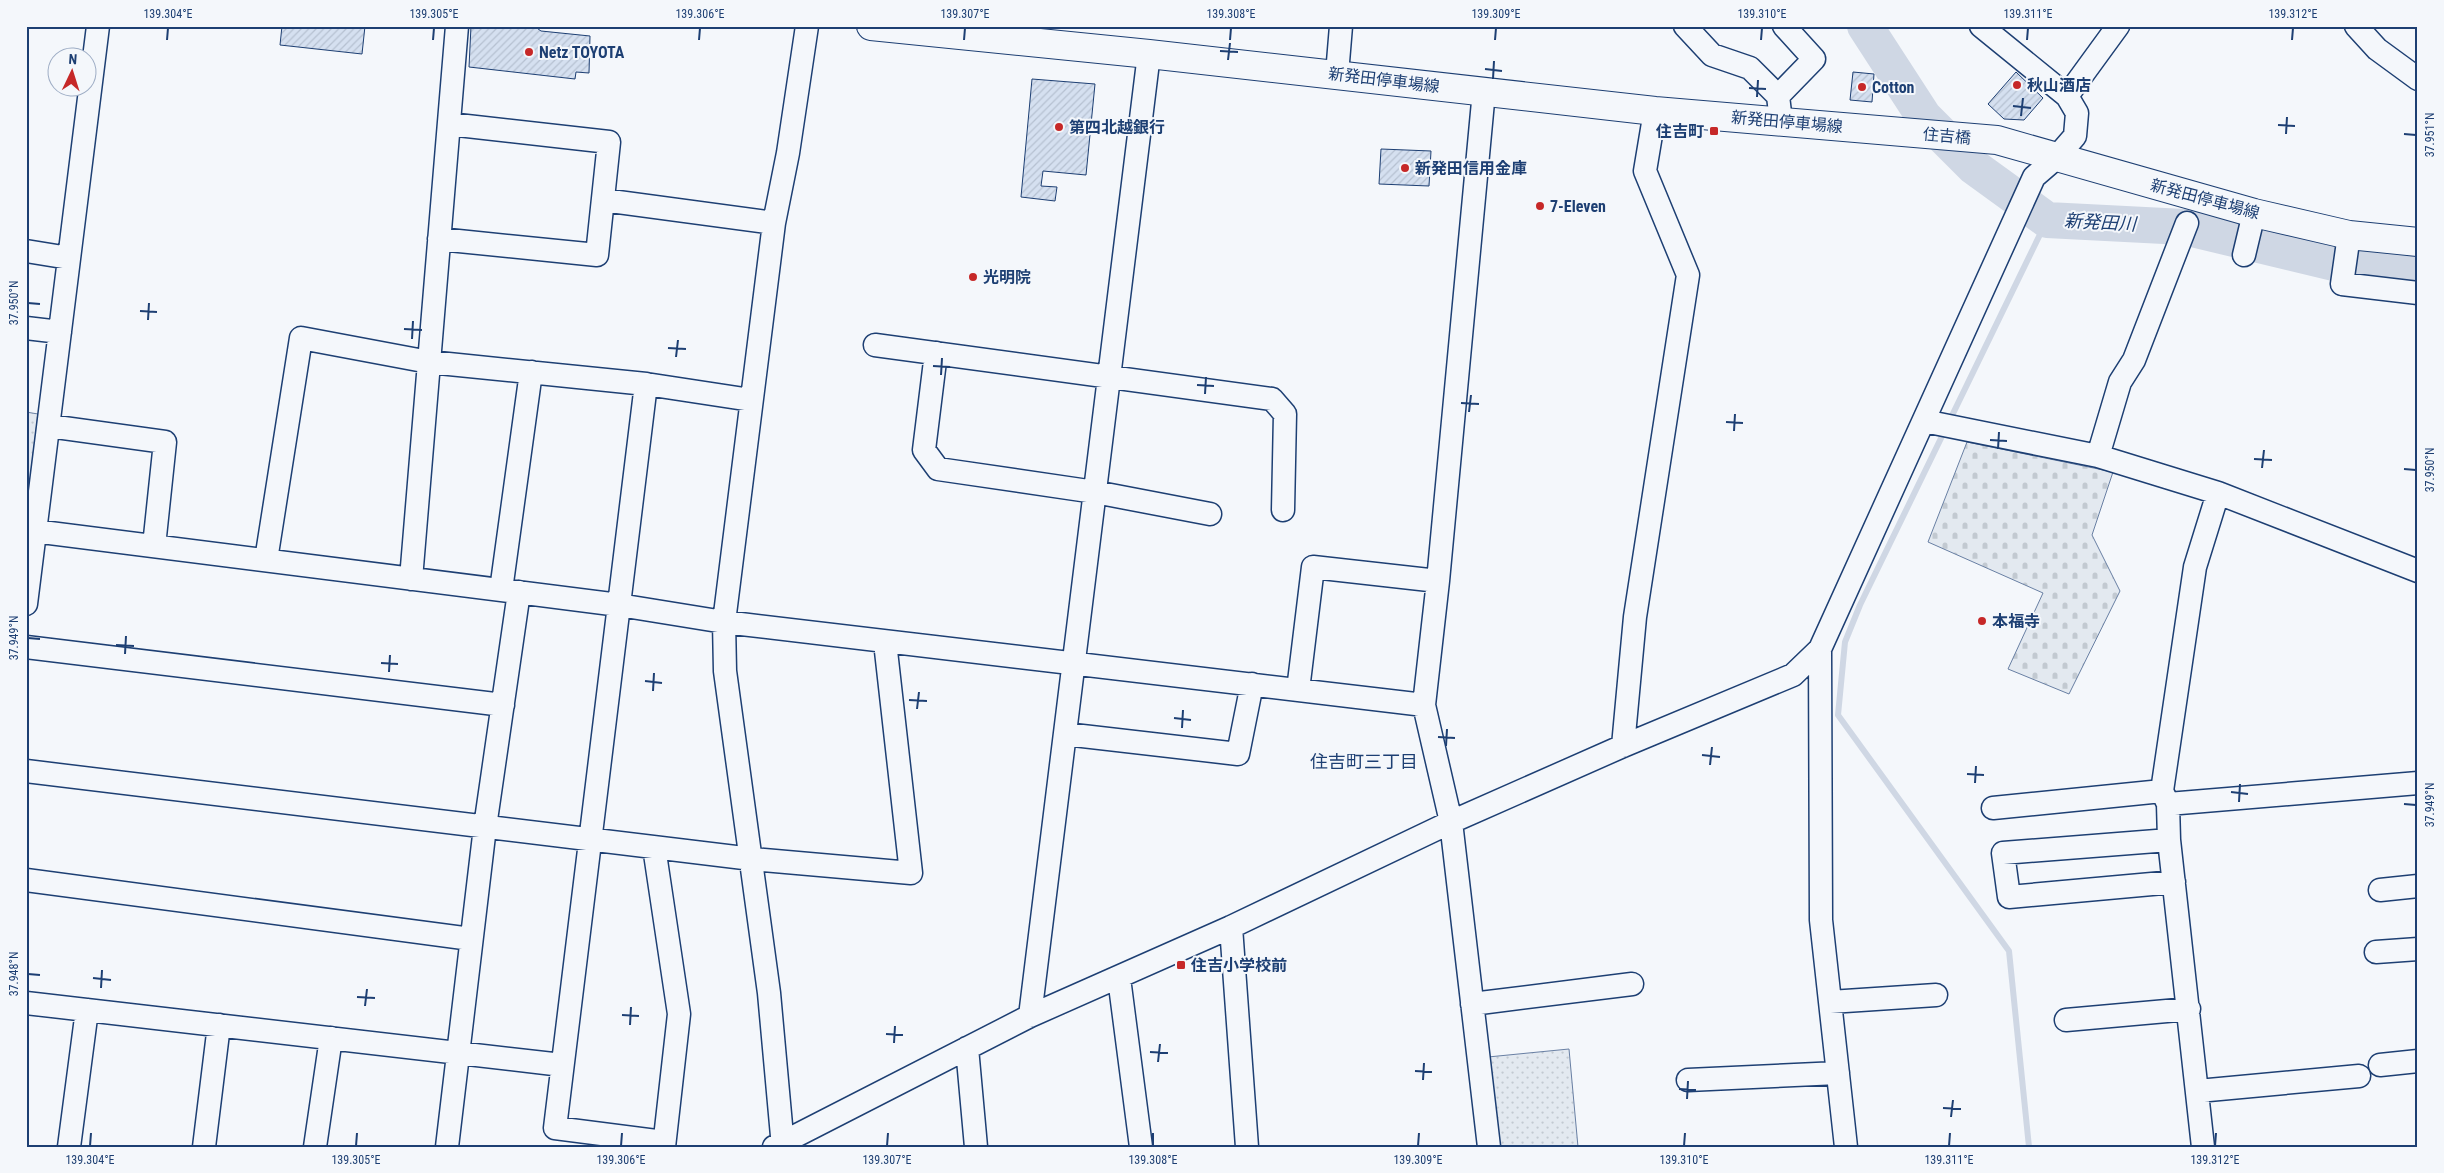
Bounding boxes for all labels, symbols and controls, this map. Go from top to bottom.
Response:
text: 139.304°E [143,7,193,21]
text: 139.305°E [409,7,459,21]
text: 139.306°E [675,7,725,21]
text: 139.307°E [940,7,990,21]
text: 139.308°E [1206,7,1256,21]
text: 139.309°E [1471,7,1521,21]
text: 139.310°E [1737,7,1787,21]
text: 139.311°E [2003,7,2053,21]
text: 139.312°E [2268,7,2318,21]
place label: Netz TOYOTA [539,43,625,62]
marker: Netz TOYOTA [523,46,535,58]
north arrow [48,48,98,98]
text: N [68,51,78,67]
street label: 新発田停車場線 [1327,64,1441,96]
place label: 秋山酒店 [2027,76,2091,95]
place label: Cotton [1872,78,1915,97]
marker: 秋山酒店 [2011,79,2023,91]
marker: Cotton [1856,81,1868,93]
street label: 新発田停車場線 [1730,108,1844,136]
text: 37.951°N [2423,113,2437,157]
place label: 第四北越銀行 [1069,118,1165,137]
marker: 第四北越銀行 [1053,121,1065,133]
place label: 住吉町 [1655,122,1704,141]
street label: 住吉橋 [1922,124,1972,148]
marker: 住吉町 [1708,125,1720,137]
place label: 新発田信用金庫 [1415,159,1527,178]
marker: 新発田信用金庫 [1399,162,1411,174]
street label: 新発田停車場線 [2148,175,2262,223]
place label: 7-Eleven [1550,197,1606,216]
marker: 7-Eleven [1534,200,1546,212]
water label: 新発田川 [2063,210,2138,234]
place label: 光明院 [983,268,1031,287]
marker: 光明院 [967,271,979,283]
text: 37.950°N [7,281,21,325]
text: 37.950°N [2423,448,2437,492]
place label: 本福寺 [1992,612,2040,631]
marker: 本福寺 [1976,615,1988,627]
text: 37.949°N [7,616,21,660]
district label: 住吉町三丁目 [1310,751,1418,772]
text: 37.949°N [2423,783,2437,827]
text: 37.948°N [7,952,21,996]
place label: 住吉小学校前 [1190,956,1287,975]
marker: 住吉小学校前 [1175,959,1187,971]
text: 139.304°E [65,1153,115,1167]
text: 139.305°E [331,1153,381,1167]
text: 139.306°E [596,1153,646,1167]
text: 139.307°E [862,1153,912,1167]
text: 139.308°E [1128,1153,1178,1167]
text: 139.309°E [1393,1153,1443,1167]
text: 139.310°E [1659,1153,1709,1167]
text: 139.311°E [1924,1153,1974,1167]
text: 139.312°E [2190,1153,2240,1167]

